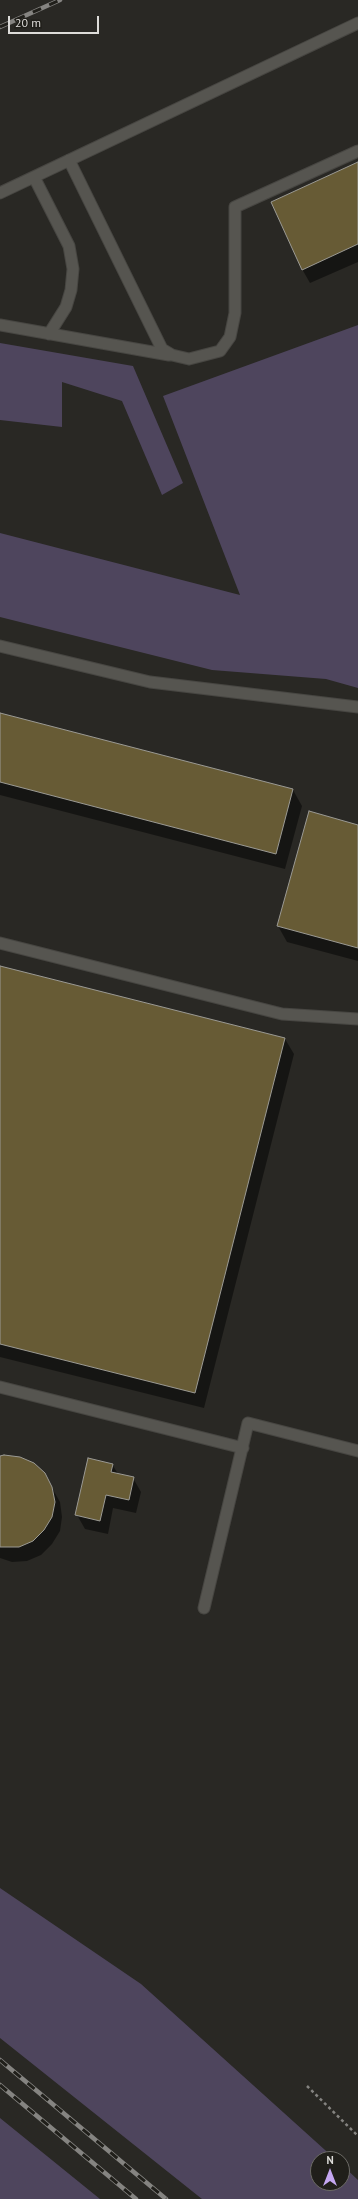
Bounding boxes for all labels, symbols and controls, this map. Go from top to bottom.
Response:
scale bar [10,8,101,34]
text: 20 m [15,15,41,30]
north arrow [310,2151,350,2191]
text: N [326,2153,334,2167]

